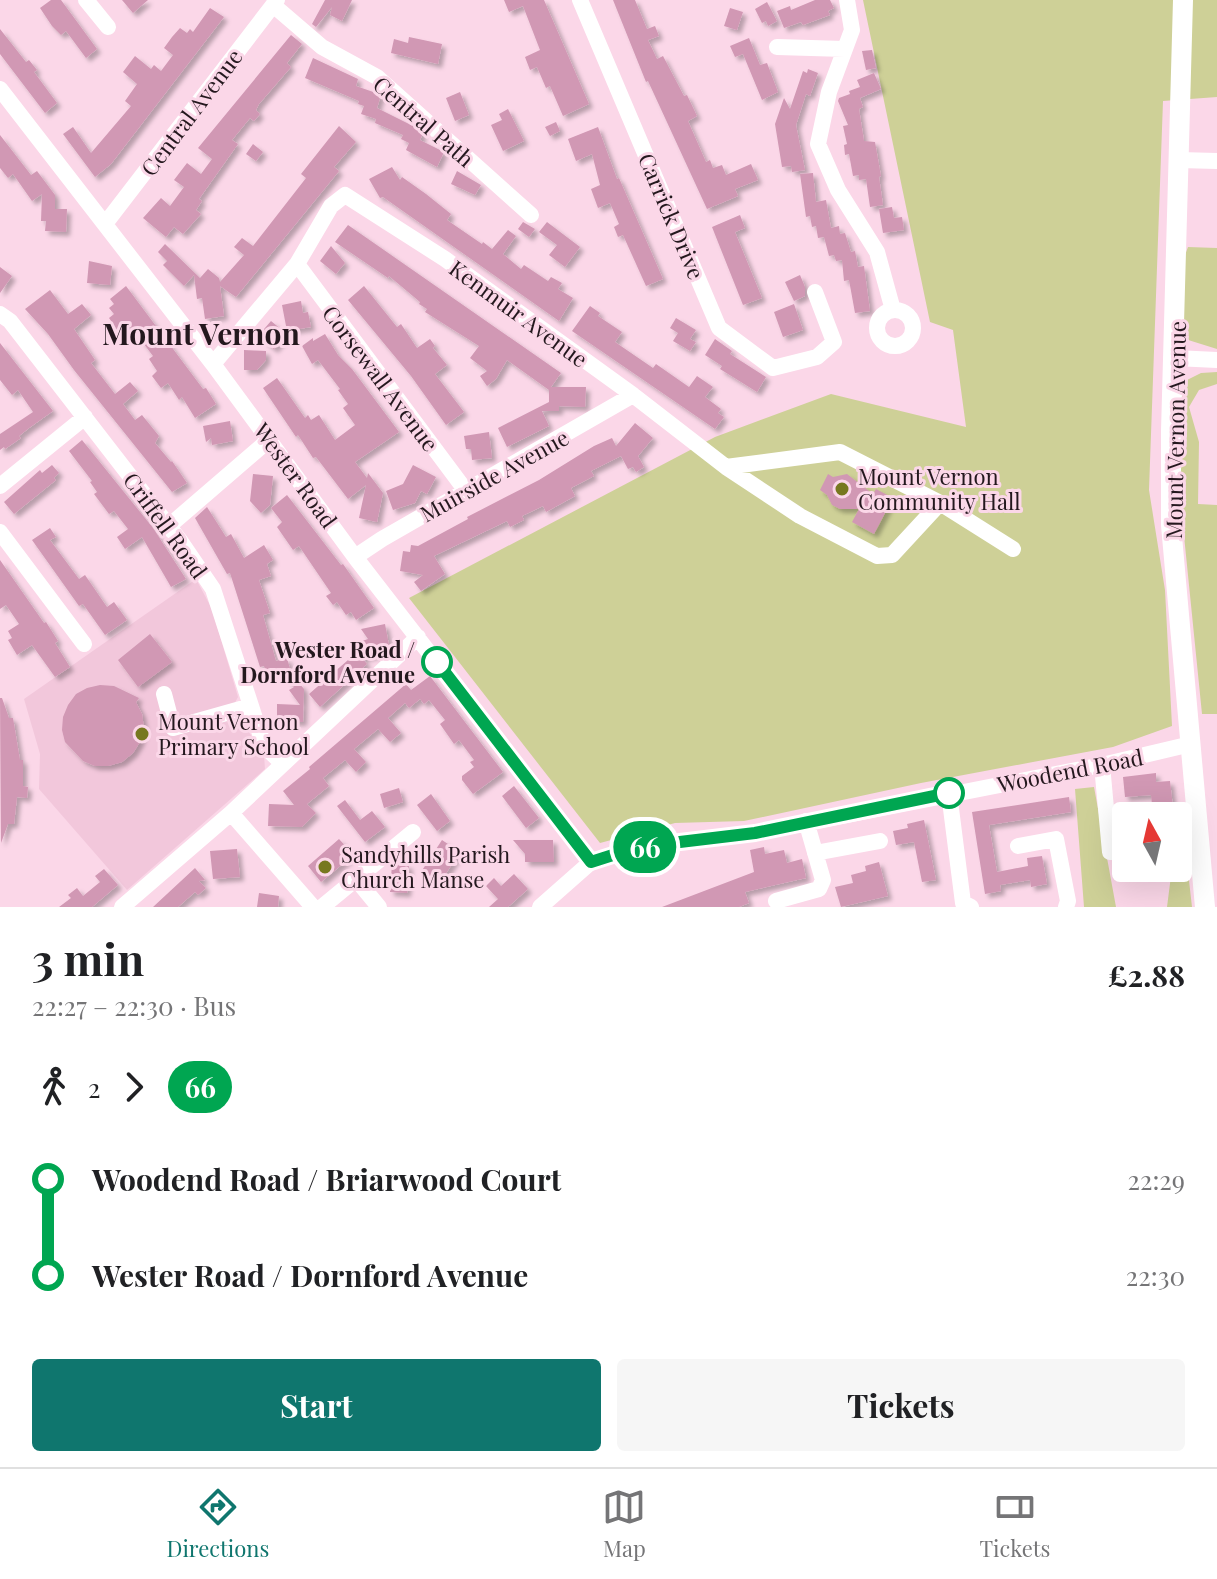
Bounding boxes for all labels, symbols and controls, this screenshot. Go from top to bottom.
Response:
street label: Central Avenue [133,42,249,182]
street label: Central Path [367,69,481,173]
street label: Carrick Drive [632,148,712,284]
street label: Kenmuir Avenue [444,253,594,373]
street label: Corsewall Avenue [316,299,446,457]
district label: Mount Vernon [102,313,300,353]
street label: Mount Vernon Avenue [1158,321,1192,539]
street label: Wester Road [247,416,344,534]
street label: Muirside Avenue [414,422,574,528]
place label: Mount Vernon Community Hall [858,461,1021,516]
street label: Criffell Road [117,466,215,584]
marker: Mount Vernon Community Hall [833,480,851,498]
place label: Wester Road / Dornford Avenue [240,634,415,689]
marker: Wester Road / Dornford Avenue [422,647,452,677]
place label: Mount Vernon Primary School [158,706,309,761]
marker: Mount Vernon Primary School [133,725,151,743]
street label: Woodend Road [994,741,1146,799]
unlabelled marker [934,778,964,808]
north arrow [1112,802,1192,882]
map controls [1112,802,1192,882]
line badge: 66 [609,821,681,873]
text: 66 [629,828,661,865]
place label: Sandyhills Parish Church Manse [341,839,510,894]
marker: Sandyhills Parish Church Manse [316,858,334,876]
text: 3 min [32,928,144,987]
text: £2.88 [1108,955,1185,995]
text: 22:27 – 22:30 · Bus [32,988,236,1023]
icon: walk [32,1065,76,1109]
icon: forward [112,1065,156,1109]
text: 66 [184,1068,216,1105]
text: 2 [88,1070,100,1105]
text: Woodend Road / Briarwood Court [92,1159,561,1199]
text: 22:29 [1127,1162,1185,1197]
text: Wester Road / Dornford Avenue [92,1255,528,1295]
text: 22:30 [1126,1258,1185,1293]
button: Start [32,1359,601,1451]
button: Tickets [617,1359,1185,1451]
tab: Directions [167,1485,269,1563]
tab: Map [602,1485,646,1563]
tab: Tickets [979,1485,1050,1563]

